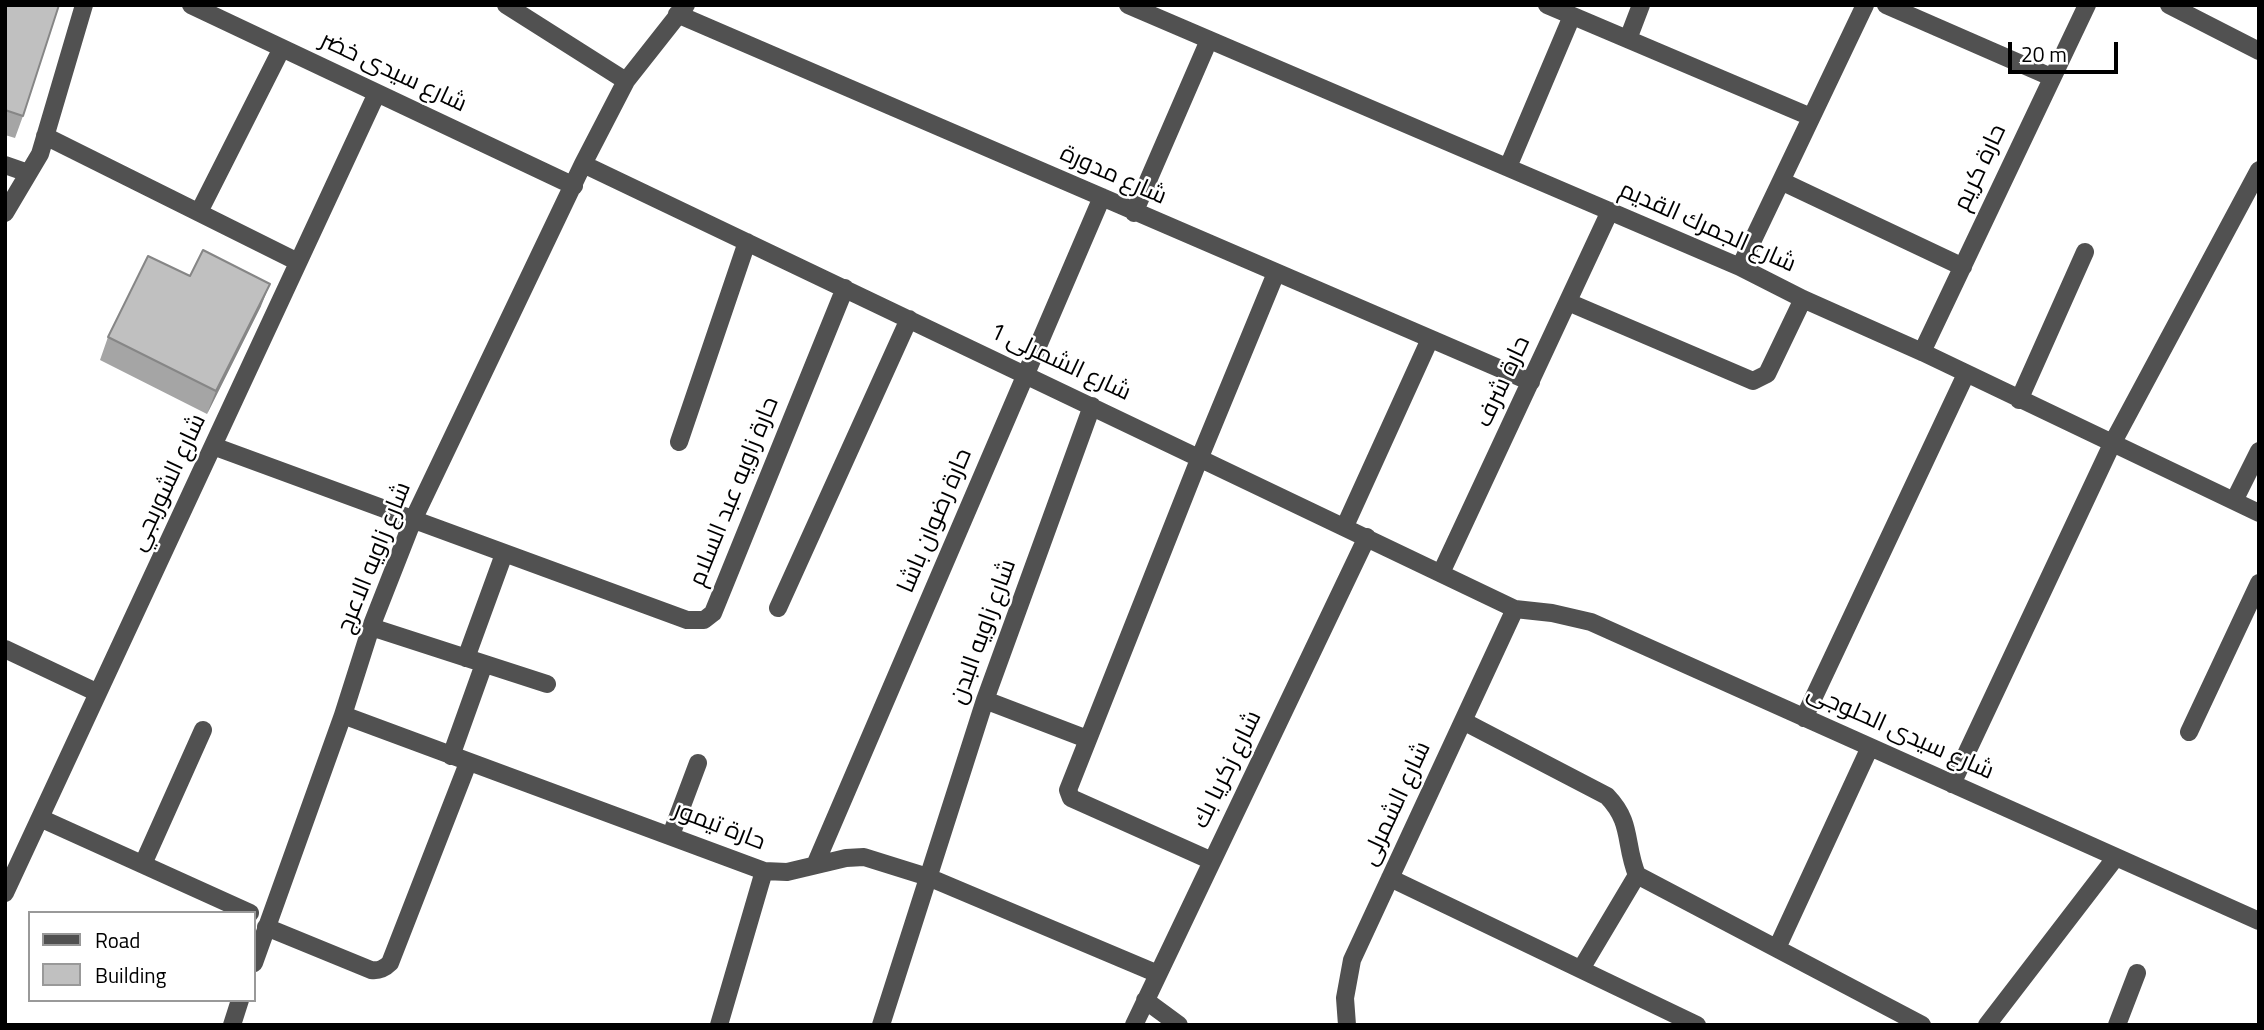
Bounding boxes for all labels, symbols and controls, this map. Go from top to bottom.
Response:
street label: شارع سيدى خضر [315,26,471,120]
scale bar [2012,28,2122,72]
text: 20 m [2021,38,2067,70]
street label: حارة كريم [1948,120,2014,216]
street label: شارع مدورة [1055,140,1171,212]
street label: شارع الجمرك القديم [1614,176,1800,280]
street label: شارع الشمرلى 1 [985,318,1135,408]
street label: حارة شرف [1470,332,1538,432]
street label: حارة زاويه عبد السلام [684,393,786,591]
street label: شارع الشوربجي [125,410,213,556]
street label: حارة رضوان باشا [893,444,979,598]
street label: شارع زاويه الاعرج [332,478,418,638]
street label: شارع زاويه البدن [944,556,1024,708]
street label: شارع سيدى الحلوجى [1802,679,1998,787]
street label: شارع زكريا بك [1187,707,1269,833]
street label: شارع الشمرلى [1356,737,1438,871]
street label: حارة تيمور [669,796,769,858]
legend [28,911,256,1002]
text: Road [95,924,140,956]
text: Building [95,959,166,991]

